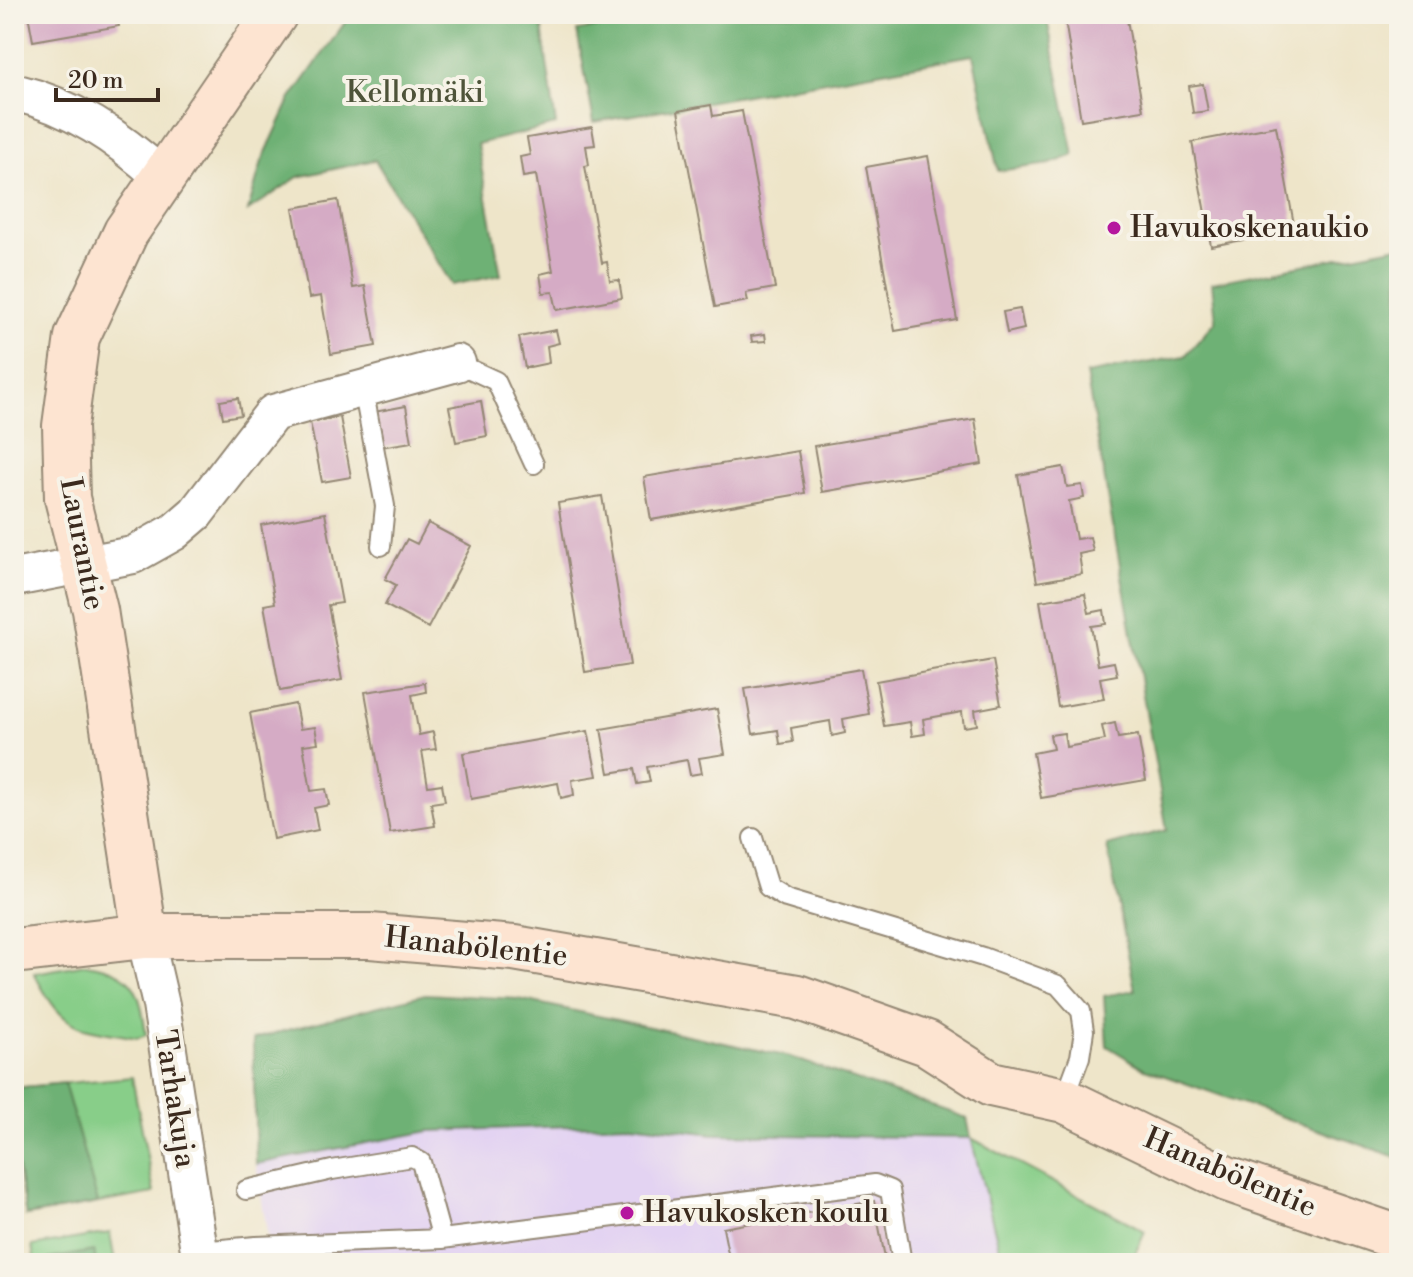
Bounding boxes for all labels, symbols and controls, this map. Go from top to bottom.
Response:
scale bar [56,52,158,102]
text: 20 m [68,66,124,96]
park label: Kellomäki [346,74,484,112]
place label: Havukoskenaukio [1130,209,1369,247]
marker: Havukoskenaukio [1105,219,1123,237]
street label: Laurantie [51,475,113,613]
street label: Hanabölentie [383,918,569,976]
street label: Tarhakuja [145,1027,205,1171]
street label: Hanabölentie [1138,1120,1322,1226]
place label: Havukosken koulu [643,1194,889,1232]
marker: Havukosken koulu [618,1204,636,1222]

